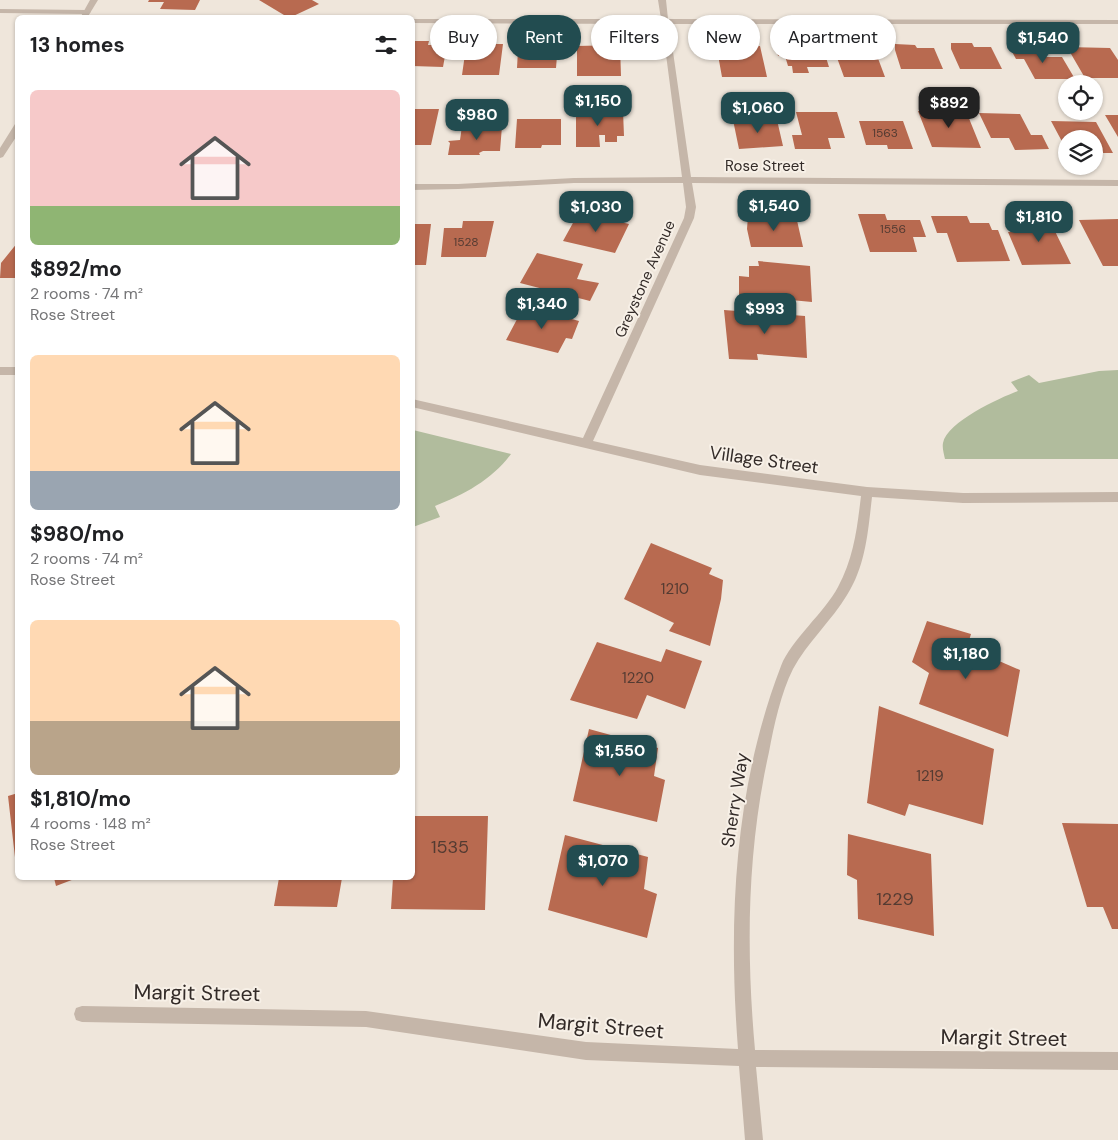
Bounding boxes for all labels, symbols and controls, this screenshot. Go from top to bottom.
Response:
chip: Buy [430,15,497,60]
chip: Rent [507,15,581,60]
chip: Filters [591,15,678,60]
chip: New [688,15,760,60]
chip: Apartment [770,15,896,60]
pin: $1,540 [1002,22,1084,64]
text: $1,540 [1017,27,1069,48]
text: 13 homes [30,31,125,59]
icon: filters [372,31,400,59]
map controls [1058,75,1103,175]
button: locate [1058,75,1103,120]
pin: $1,150 [557,84,639,127]
pin: $892 [919,86,979,129]
text: $1,150 [575,90,621,111]
pin: $1,060 [717,92,799,134]
text: $892 [930,92,968,113]
text: $1,060 [732,97,784,118]
pin: $980 [447,98,507,141]
text: $980 [456,104,498,125]
icon: home [170,123,260,213]
house number: 1563 [872,125,898,141]
button: layers [1058,130,1103,175]
street label: Rose Street [725,156,805,176]
pin: $1,030 [555,190,637,233]
pin: $1,540 [733,190,815,232]
text: $1,540 [748,195,800,216]
text: $1,030 [570,196,622,217]
pin: $1,810 [998,200,1080,243]
text: $1,810 [1016,206,1062,227]
street label: Greystone Avenue [610,217,680,341]
house number: 1556 [880,221,906,237]
house number: 1528 [454,234,478,250]
text: $892/mo [30,255,122,283]
text: 2 rooms · 74 m² [30,283,143,304]
pin: $1,340 [501,288,583,330]
pin: $993 [735,292,795,335]
text: $1,340 [517,293,567,314]
text: $993 [745,298,785,319]
text: Rose Street [30,304,115,325]
icon: home [170,388,260,478]
street label: Village Street [708,440,820,480]
text: $980/mo [30,520,124,548]
text: 2 rooms · 74 m² [30,548,143,569]
text: Rose Street [30,569,115,590]
house number: 1210 [661,579,689,599]
pin: $1,180 [925,638,1007,680]
text: $1,180 [943,643,989,664]
icon: home [170,653,260,743]
house number: 1220 [622,668,654,688]
pin: $1,550 [579,734,661,777]
text: $1,550 [595,740,645,761]
street label: Sherry Way [716,751,754,849]
house number: 1219 [916,766,944,786]
text: $1,810/mo [30,785,131,813]
text: 4 rooms · 148 m² [30,813,151,834]
text: Rose Street [30,834,115,855]
house number: 1535 [431,835,469,859]
pin: $1,070 [562,844,644,887]
text: $1,070 [578,850,628,871]
house number: 1229 [876,887,914,911]
street label: Margit Street [133,978,261,1008]
street label: Margit Street [537,1007,665,1045]
street label: Margit Street [940,1023,1068,1053]

